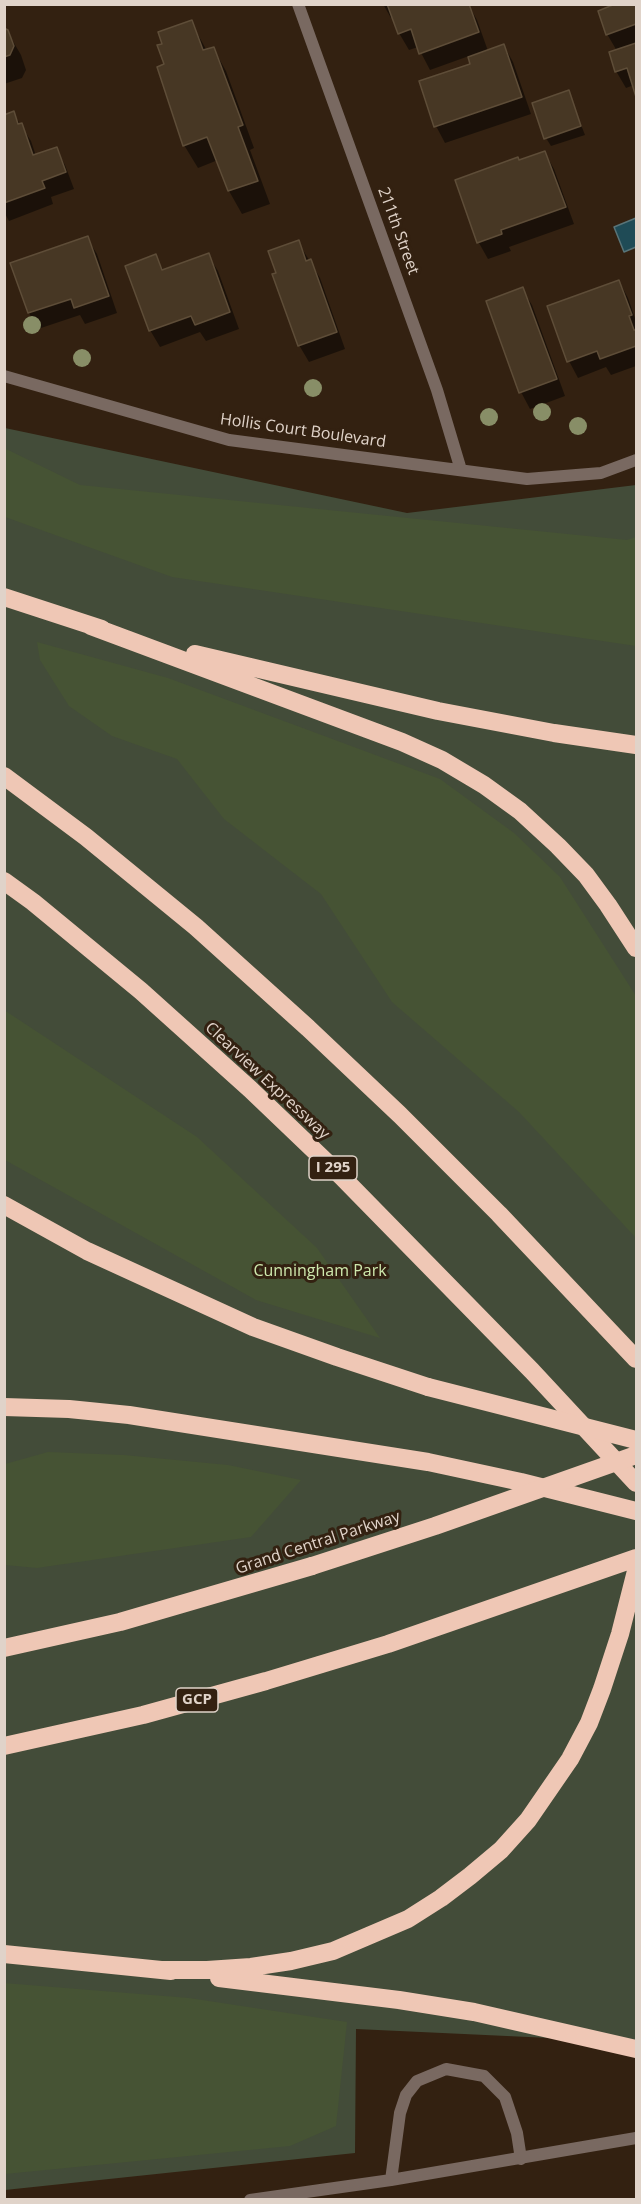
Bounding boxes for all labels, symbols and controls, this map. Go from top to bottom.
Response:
street label: 211th Street [373,185,423,277]
street label: Hollis Court Boulevard [219,410,387,452]
street label: Clearview Expressway [201,1018,333,1144]
road number: I 295 [309,1156,357,1180]
park label: Cunningham Park [253,1261,387,1281]
street label: Grand Central Parkway [233,1507,403,1579]
road number: GCP [176,1688,218,1712]

